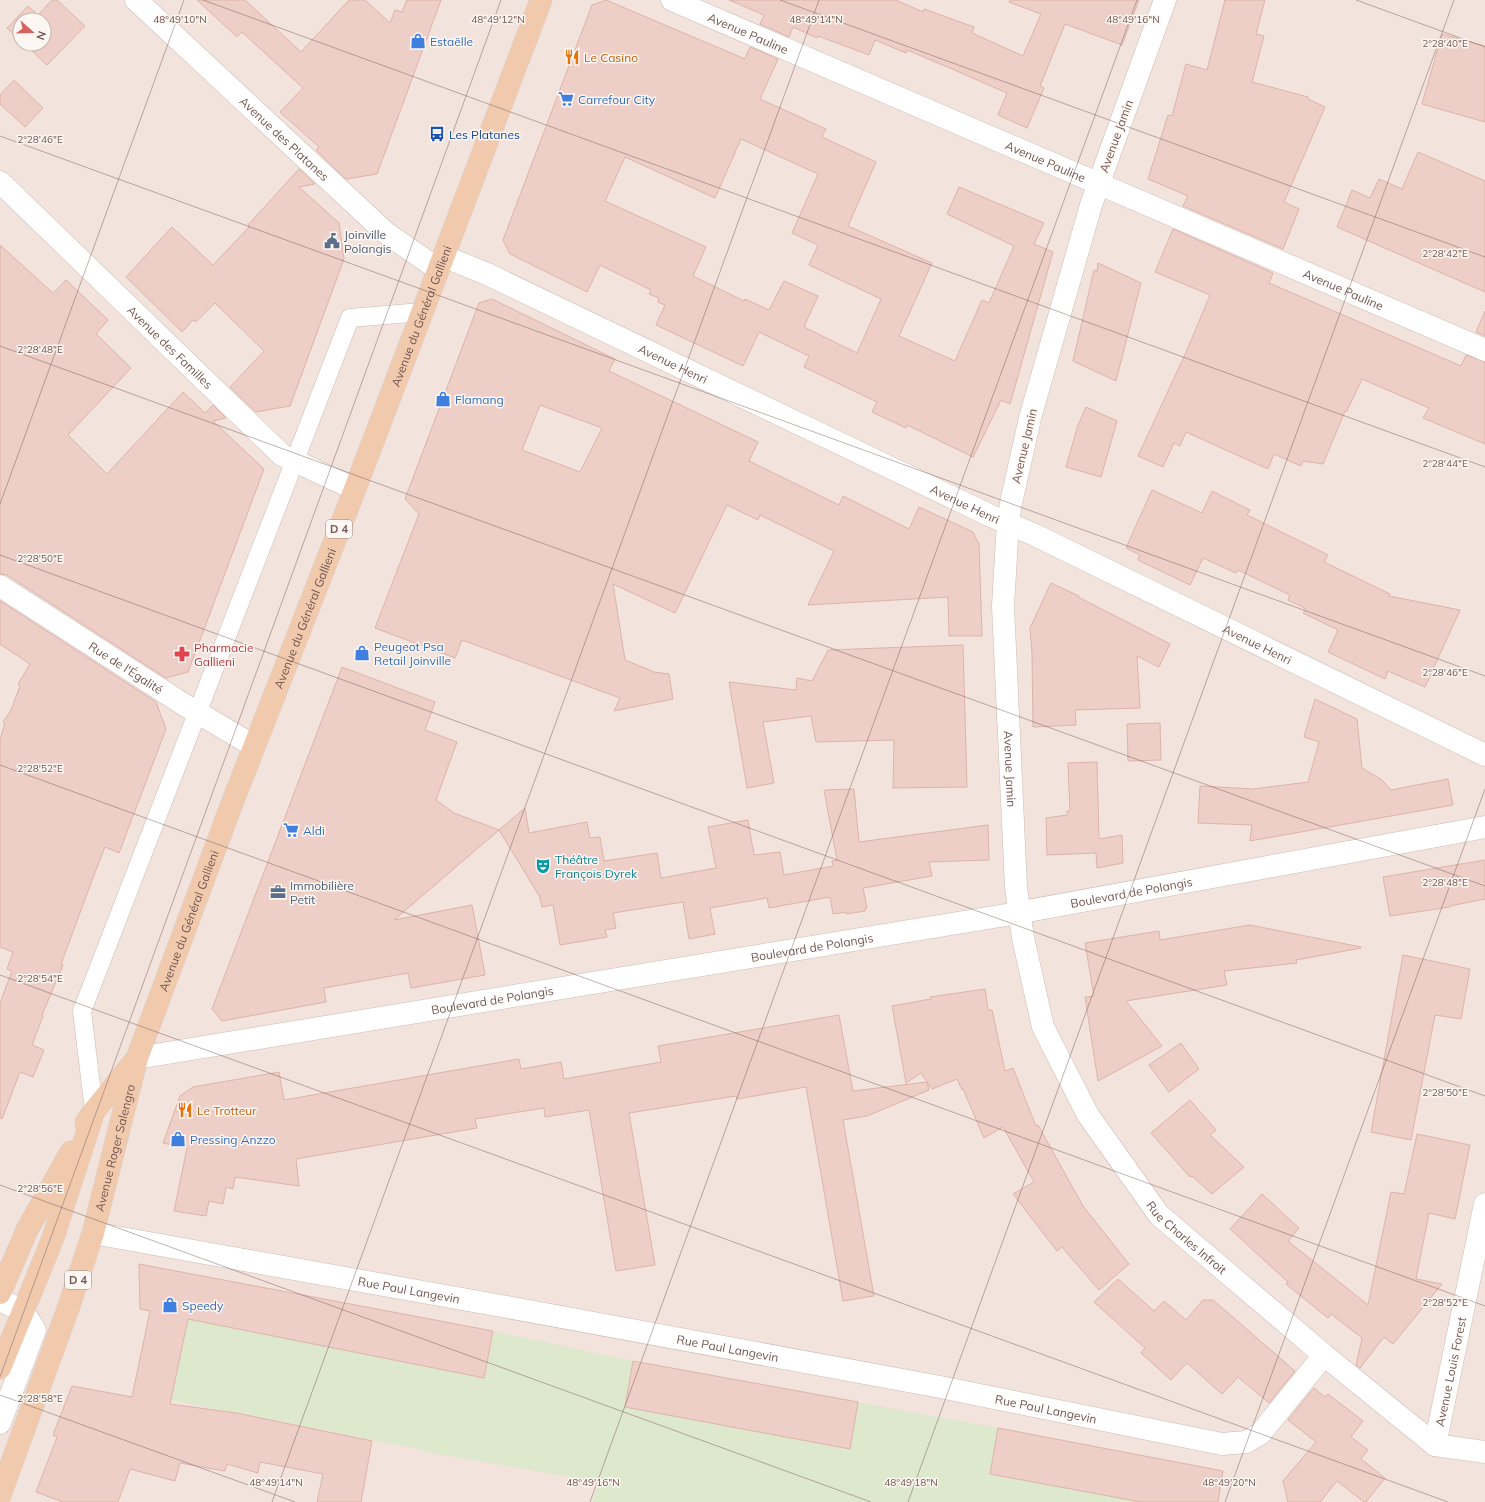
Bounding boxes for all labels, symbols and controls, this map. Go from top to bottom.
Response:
street label: Avenue Pauline [706,9,791,57]
north arrow [12,12,52,52]
text: 48°49'10"N [153,13,207,26]
text: 48°49'12"N [471,13,525,26]
text: 48°49'14"N [789,13,843,26]
text: 48°49'16"N [1106,13,1160,26]
text: N [33,29,49,42]
shop icon: Estaëlle [409,32,427,50]
place label: Estaëlle [430,34,473,49]
text: 2°28'40"E [1422,37,1468,50]
restaurant icon: Le Casino [563,48,581,66]
place label: Le Casino [584,50,638,65]
supermarket icon: Carrefour City [557,90,575,108]
place label: Carrefour City [578,92,656,107]
street label: Avenue des Platanes [237,93,332,184]
street label: Avenue Jamin [1096,97,1136,175]
bus stop icon: Les Platanes [428,125,446,143]
place label: Les Platanes [449,127,520,142]
text: 2°28'46"E [17,133,63,146]
street label: Avenue Pauline [1003,137,1088,185]
place label: Joinville Polangis [344,227,392,256]
public building icon: Joinville Polangis [323,232,341,250]
street label: Avenue du Général Gallieni [387,243,454,389]
text: 2°28'42"E [1422,247,1468,260]
street label: Avenue Pauline [1301,265,1386,313]
street label: Avenue des Familles [124,302,216,392]
street label: Avenue Henri [636,340,710,386]
text: 2°28'48"E [17,343,63,356]
shop icon: Flamang [434,390,452,408]
place label: Flamang [455,392,504,407]
street label: Avenue Jamin [1008,407,1040,485]
text: 2°28'44"E [1422,457,1468,470]
street label: Avenue Henri [928,481,1002,526]
road number: D 4 [326,520,352,538]
street label: Avenue du Général Gallieni [270,546,339,691]
text: 2°28'50"E [17,552,63,565]
street label: Avenue Henri [1220,620,1294,667]
street label: Rue de l'Égalité [86,638,166,697]
place label: Peugeot Psa Retail Joinville [374,639,451,668]
place label: Pharmacie Gallieni [194,640,253,669]
shop icon: Peugeot Psa Retail Joinville [353,644,371,662]
pharmacy icon: Pharmacie Gallieni [173,645,191,663]
text: 2°28'46"E [1422,666,1468,679]
street label: Avenue Jamin [1001,730,1020,807]
text: 2°28'52"E [17,762,63,775]
supermarket icon: Aldi [282,821,300,839]
place label: Aldi [303,823,325,838]
street label: Avenue du Général Gallieni [155,848,221,993]
place label: Théâtre François Dyrek [555,852,638,881]
theatre icon: Théâtre François Dyrek [534,857,552,875]
street label: Boulevard de Polangis [1069,873,1194,910]
text: 2°28'48"E [1422,876,1468,889]
place label: Immobilière Petit [290,878,354,907]
office icon: Immobilière Petit [269,883,287,901]
street label: Boulevard de Polangis [750,929,874,964]
text: 2°28'54"E [17,972,63,985]
street label: Boulevard de Polangis [430,982,555,1017]
street label: Avenue Roger Salengro [91,1082,138,1213]
text: 2°28'50"E [1422,1086,1468,1099]
restaurant icon: Le Trotteur [176,1101,194,1119]
place label: Le Trotteur [197,1103,257,1118]
shop icon: Pressing Anzzo [169,1130,187,1148]
place label: Pressing Anzzo [190,1132,276,1147]
text: 2°28'56"E [17,1182,63,1195]
street label: Rue Charles Infroit [1144,1198,1230,1277]
road number: D 4 [65,1271,91,1289]
street label: Rue Paul Langevin [357,1273,461,1306]
shop icon: Speedy [161,1296,179,1314]
text: 2°28'52"E [1422,1296,1468,1309]
place label: Speedy [182,1298,224,1313]
street label: Avenue Louis Forest [1432,1315,1469,1428]
street label: Rue Paul Langevin [676,1331,780,1364]
street label: Rue Paul Langevin [994,1391,1098,1426]
text: 2°28'58"E [17,1392,63,1405]
text: 48°49'14"N [249,1476,303,1489]
text: 48°49'16"N [566,1476,620,1489]
text: 48°49'18"N [884,1476,938,1489]
text: 48°49'20"N [1202,1476,1256,1489]

